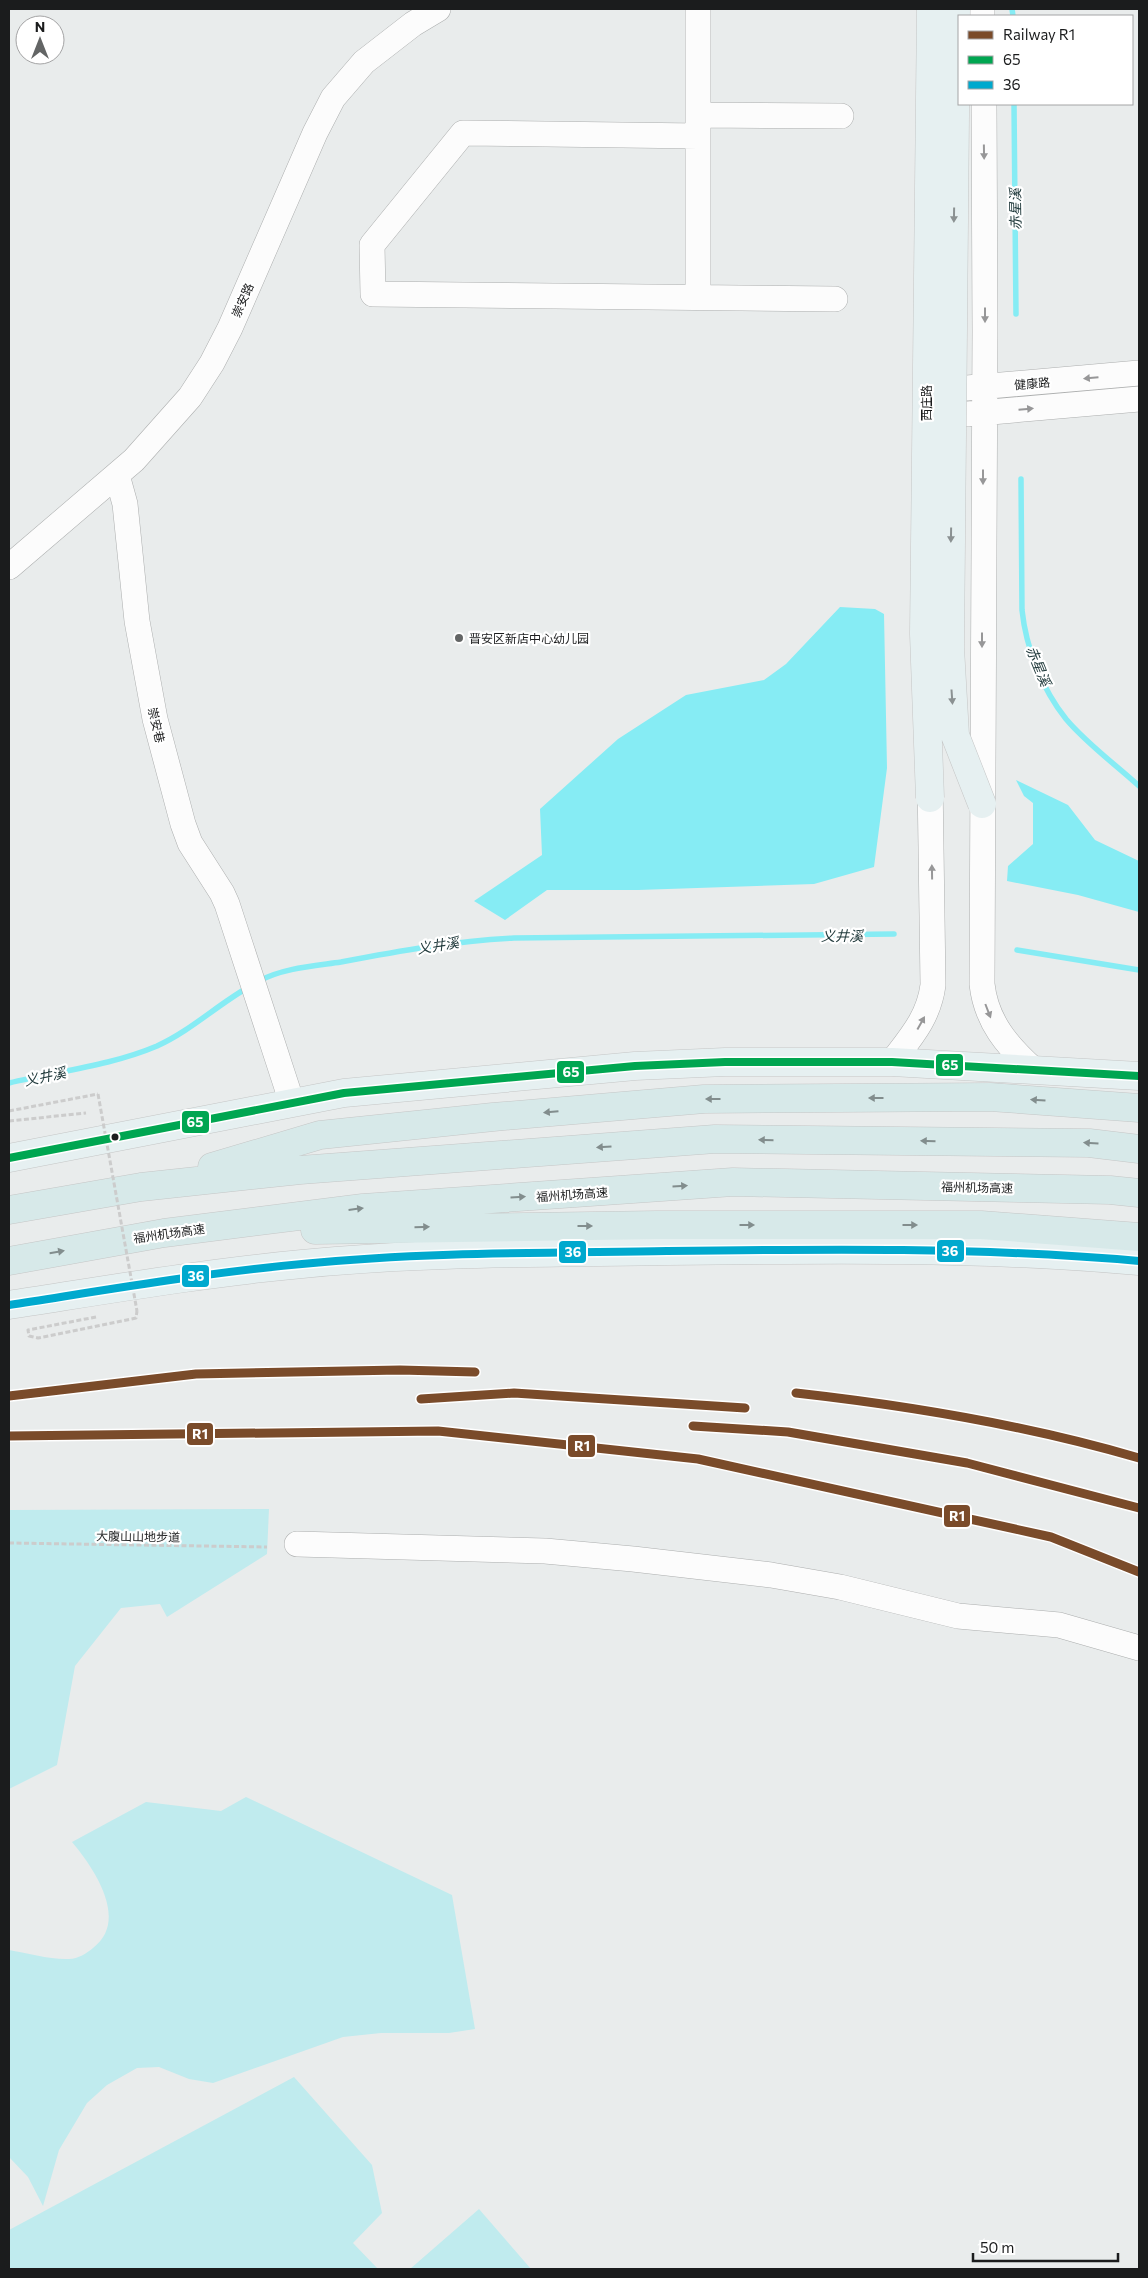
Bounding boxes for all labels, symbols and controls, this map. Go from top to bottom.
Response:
north arrow [15,15,65,65]
legend [958,15,1133,105]
text: N [35,18,45,35]
text: Railway R1 [1003,25,1075,43]
text: 65 [1003,50,1021,68]
text: 36 [1003,75,1021,93]
one-way arrow [980,145,988,161]
water label: 赤星溪 [1006,186,1024,230]
one-way arrow [950,207,958,223]
street label: 崇安路 [228,281,256,319]
one-way arrow [981,307,989,323]
street label: 健康路 [1013,374,1051,392]
one-way arrow [1082,374,1098,382]
street label: 西庄路 [919,385,933,421]
one-way arrow [1018,405,1034,413]
one-way arrow [979,470,987,486]
one-way arrow [947,527,955,543]
place label: 晋安区新店中心幼儿园 [469,631,589,645]
marker: 晋安区新店中心幼儿园 [453,632,465,644]
one-way arrow [978,632,986,648]
water label: 赤星溪 [1023,643,1055,691]
one-way arrow [949,690,957,706]
street label: 崇安巷 [146,706,168,744]
one-way arrow [927,864,935,880]
water label: 义井溪 [821,927,865,944]
water label: 义井溪 [416,933,462,957]
one-way arrow [984,1004,992,1019]
one-way arrow [916,1016,925,1029]
line badge: 65 [935,1053,964,1077]
text: 65 [942,1056,958,1073]
line badge: 65 [556,1060,585,1084]
water label: 义井溪 [23,1063,69,1089]
text: 65 [563,1063,579,1080]
one-way arrow [868,1094,884,1102]
one-way arrow [705,1095,721,1103]
one-way arrow [1030,1096,1046,1104]
one-way arrow [543,1108,559,1116]
line badge: 65 [181,1110,210,1134]
text: 65 [187,1113,203,1130]
unlabelled marker [110,1132,120,1142]
one-way arrow [758,1135,774,1143]
one-way arrow [920,1137,936,1145]
one-way arrow [1083,1139,1099,1147]
one-way arrow [595,1144,611,1152]
street label: 福州机场高速 [941,1179,1013,1195]
one-way arrow [672,1182,688,1190]
street label: 福州机场高速 [536,1185,608,1203]
one-way arrow [510,1193,526,1201]
one-way arrow [348,1205,364,1213]
street label: 福州机场高速 [132,1221,206,1245]
one-way arrow [739,1221,755,1229]
one-way arrow [902,1221,918,1229]
one-way arrow [577,1222,593,1230]
one-way arrow [414,1223,430,1231]
line badge: 36 [936,1239,965,1263]
line badge: 36 [558,1240,587,1264]
text: 36 [942,1242,959,1259]
text: 36 [565,1243,582,1260]
one-way arrow [49,1247,65,1255]
line badge: 36 [181,1264,210,1288]
text: 36 [188,1267,205,1284]
line badge: R1 [186,1422,214,1446]
text: R1 [192,1425,208,1442]
line badge: R1 [567,1434,596,1458]
text: R1 [574,1437,590,1454]
line badge: R1 [943,1504,971,1528]
text: R1 [949,1507,965,1524]
street label: 大腹山山地步道 [96,1528,180,1544]
scale bar [973,2230,1118,2262]
text: 50 m [980,2238,1014,2256]

